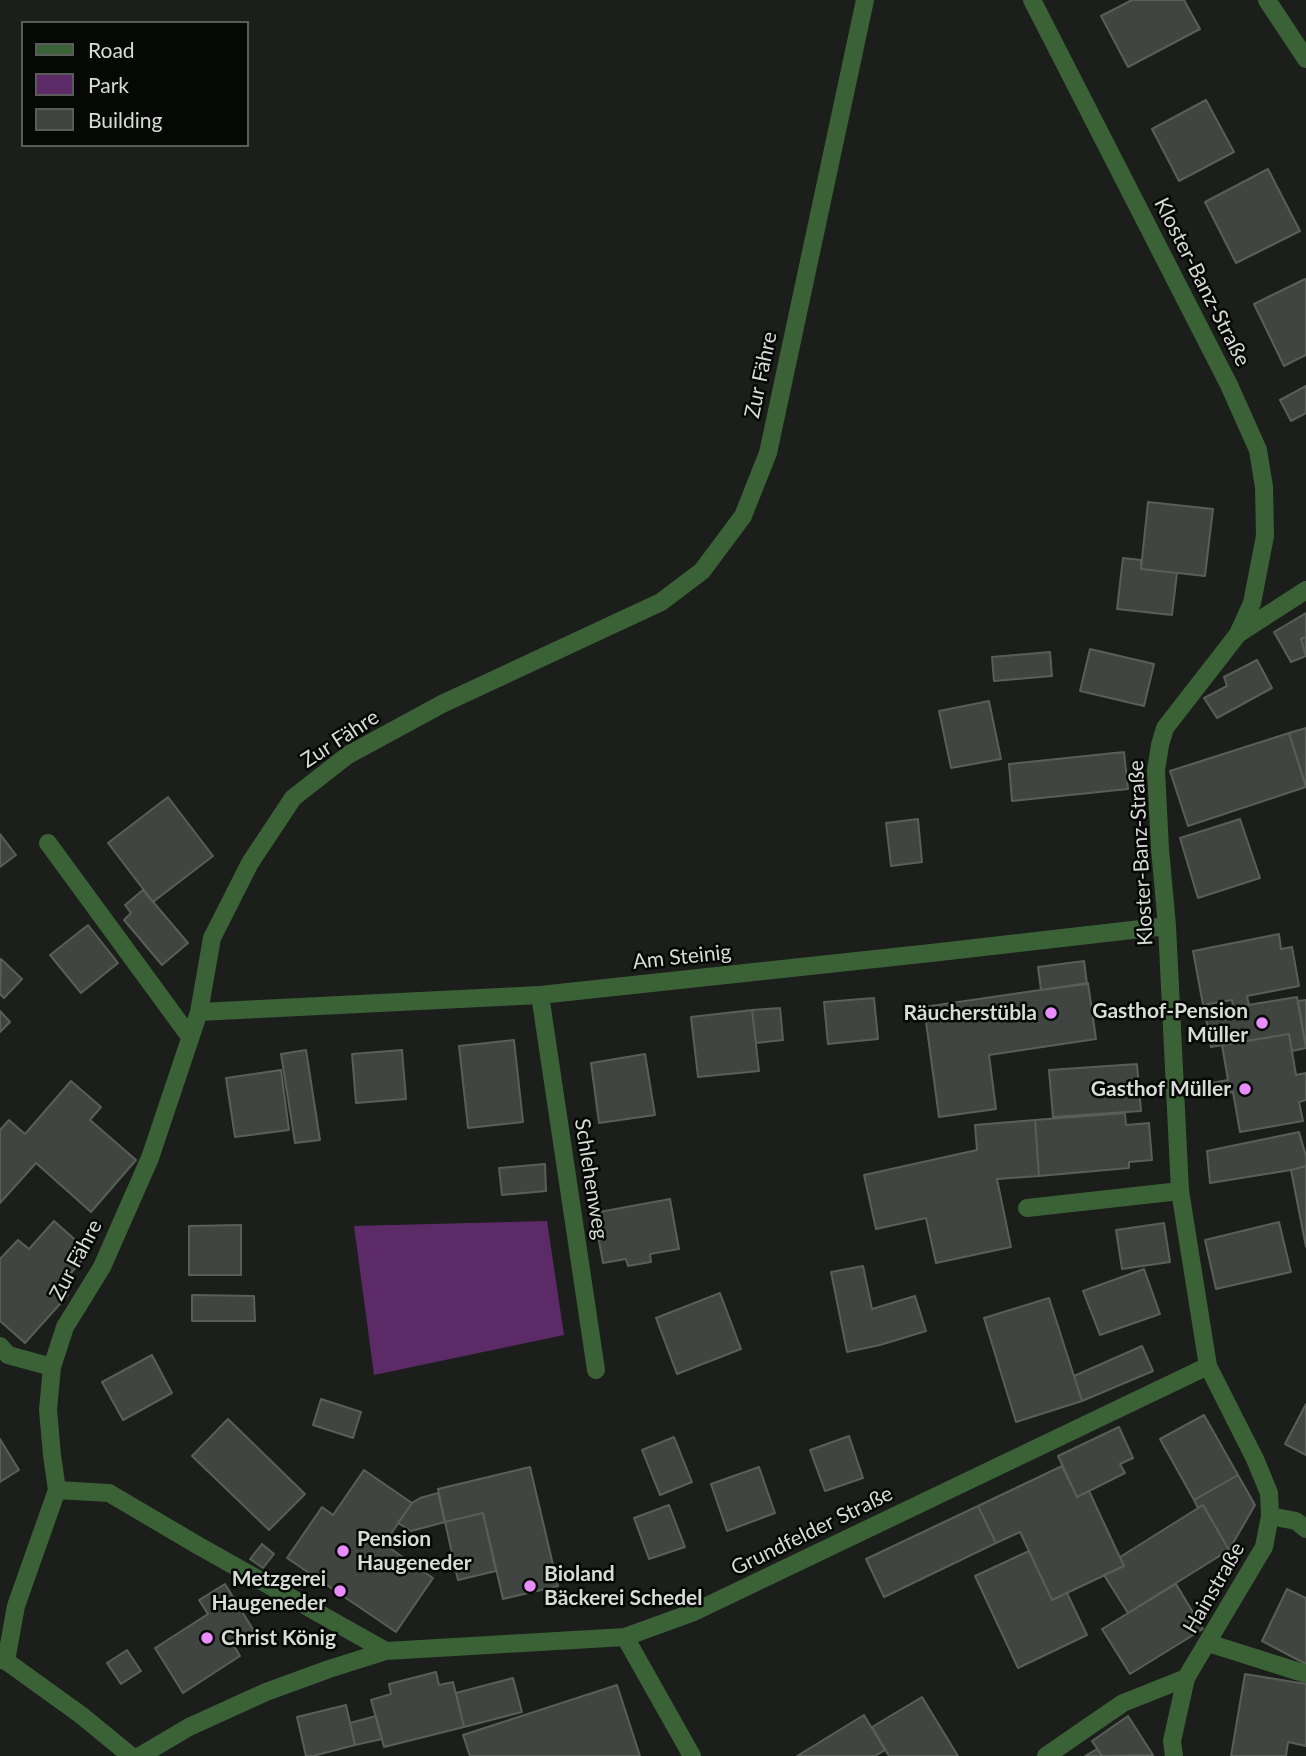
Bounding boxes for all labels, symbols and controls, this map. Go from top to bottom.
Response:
legend [21,21,248,147]
text: Road [88,37,135,62]
text: Park [88,72,129,97]
text: Building [88,107,163,132]
street label: Kloster-Banz-Straße [1149,194,1255,370]
street label: Zur Fähre [740,329,782,421]
street label: Zur Fähre [296,705,384,773]
street label: Kloster-Banz-Straße [1124,760,1158,946]
street label: Am Steinig [631,939,733,975]
place label: Gasthof-Pension Müller [1092,998,1248,1048]
place label: Räucherstübla [904,1000,1037,1026]
marker: Räucherstübla [1043,1005,1059,1021]
marker: Gasthof-Pension Müller [1254,1015,1270,1031]
place label: Gasthof Müller [1091,1076,1231,1102]
marker: Gasthof Müller [1237,1081,1253,1097]
street label: Schlehenweg [569,1117,613,1241]
street label: Zur Fähre [44,1215,108,1305]
street label: Grundfelder Straße [727,1481,897,1581]
place label: Pension Haugeneder [357,1526,472,1576]
street label: Hainstraße [1178,1538,1250,1638]
marker: Pension Haugeneder [335,1543,351,1559]
place label: Bioland Bäckerei Schedel [544,1561,703,1611]
place label: Metzgerei Haugeneder [211,1566,326,1616]
marker: Bioland Bäckerei Schedel [522,1578,538,1594]
marker: Metzgerei Haugeneder [332,1583,348,1599]
place label: Christ König [221,1625,336,1651]
marker: Christ König [199,1630,215,1646]

